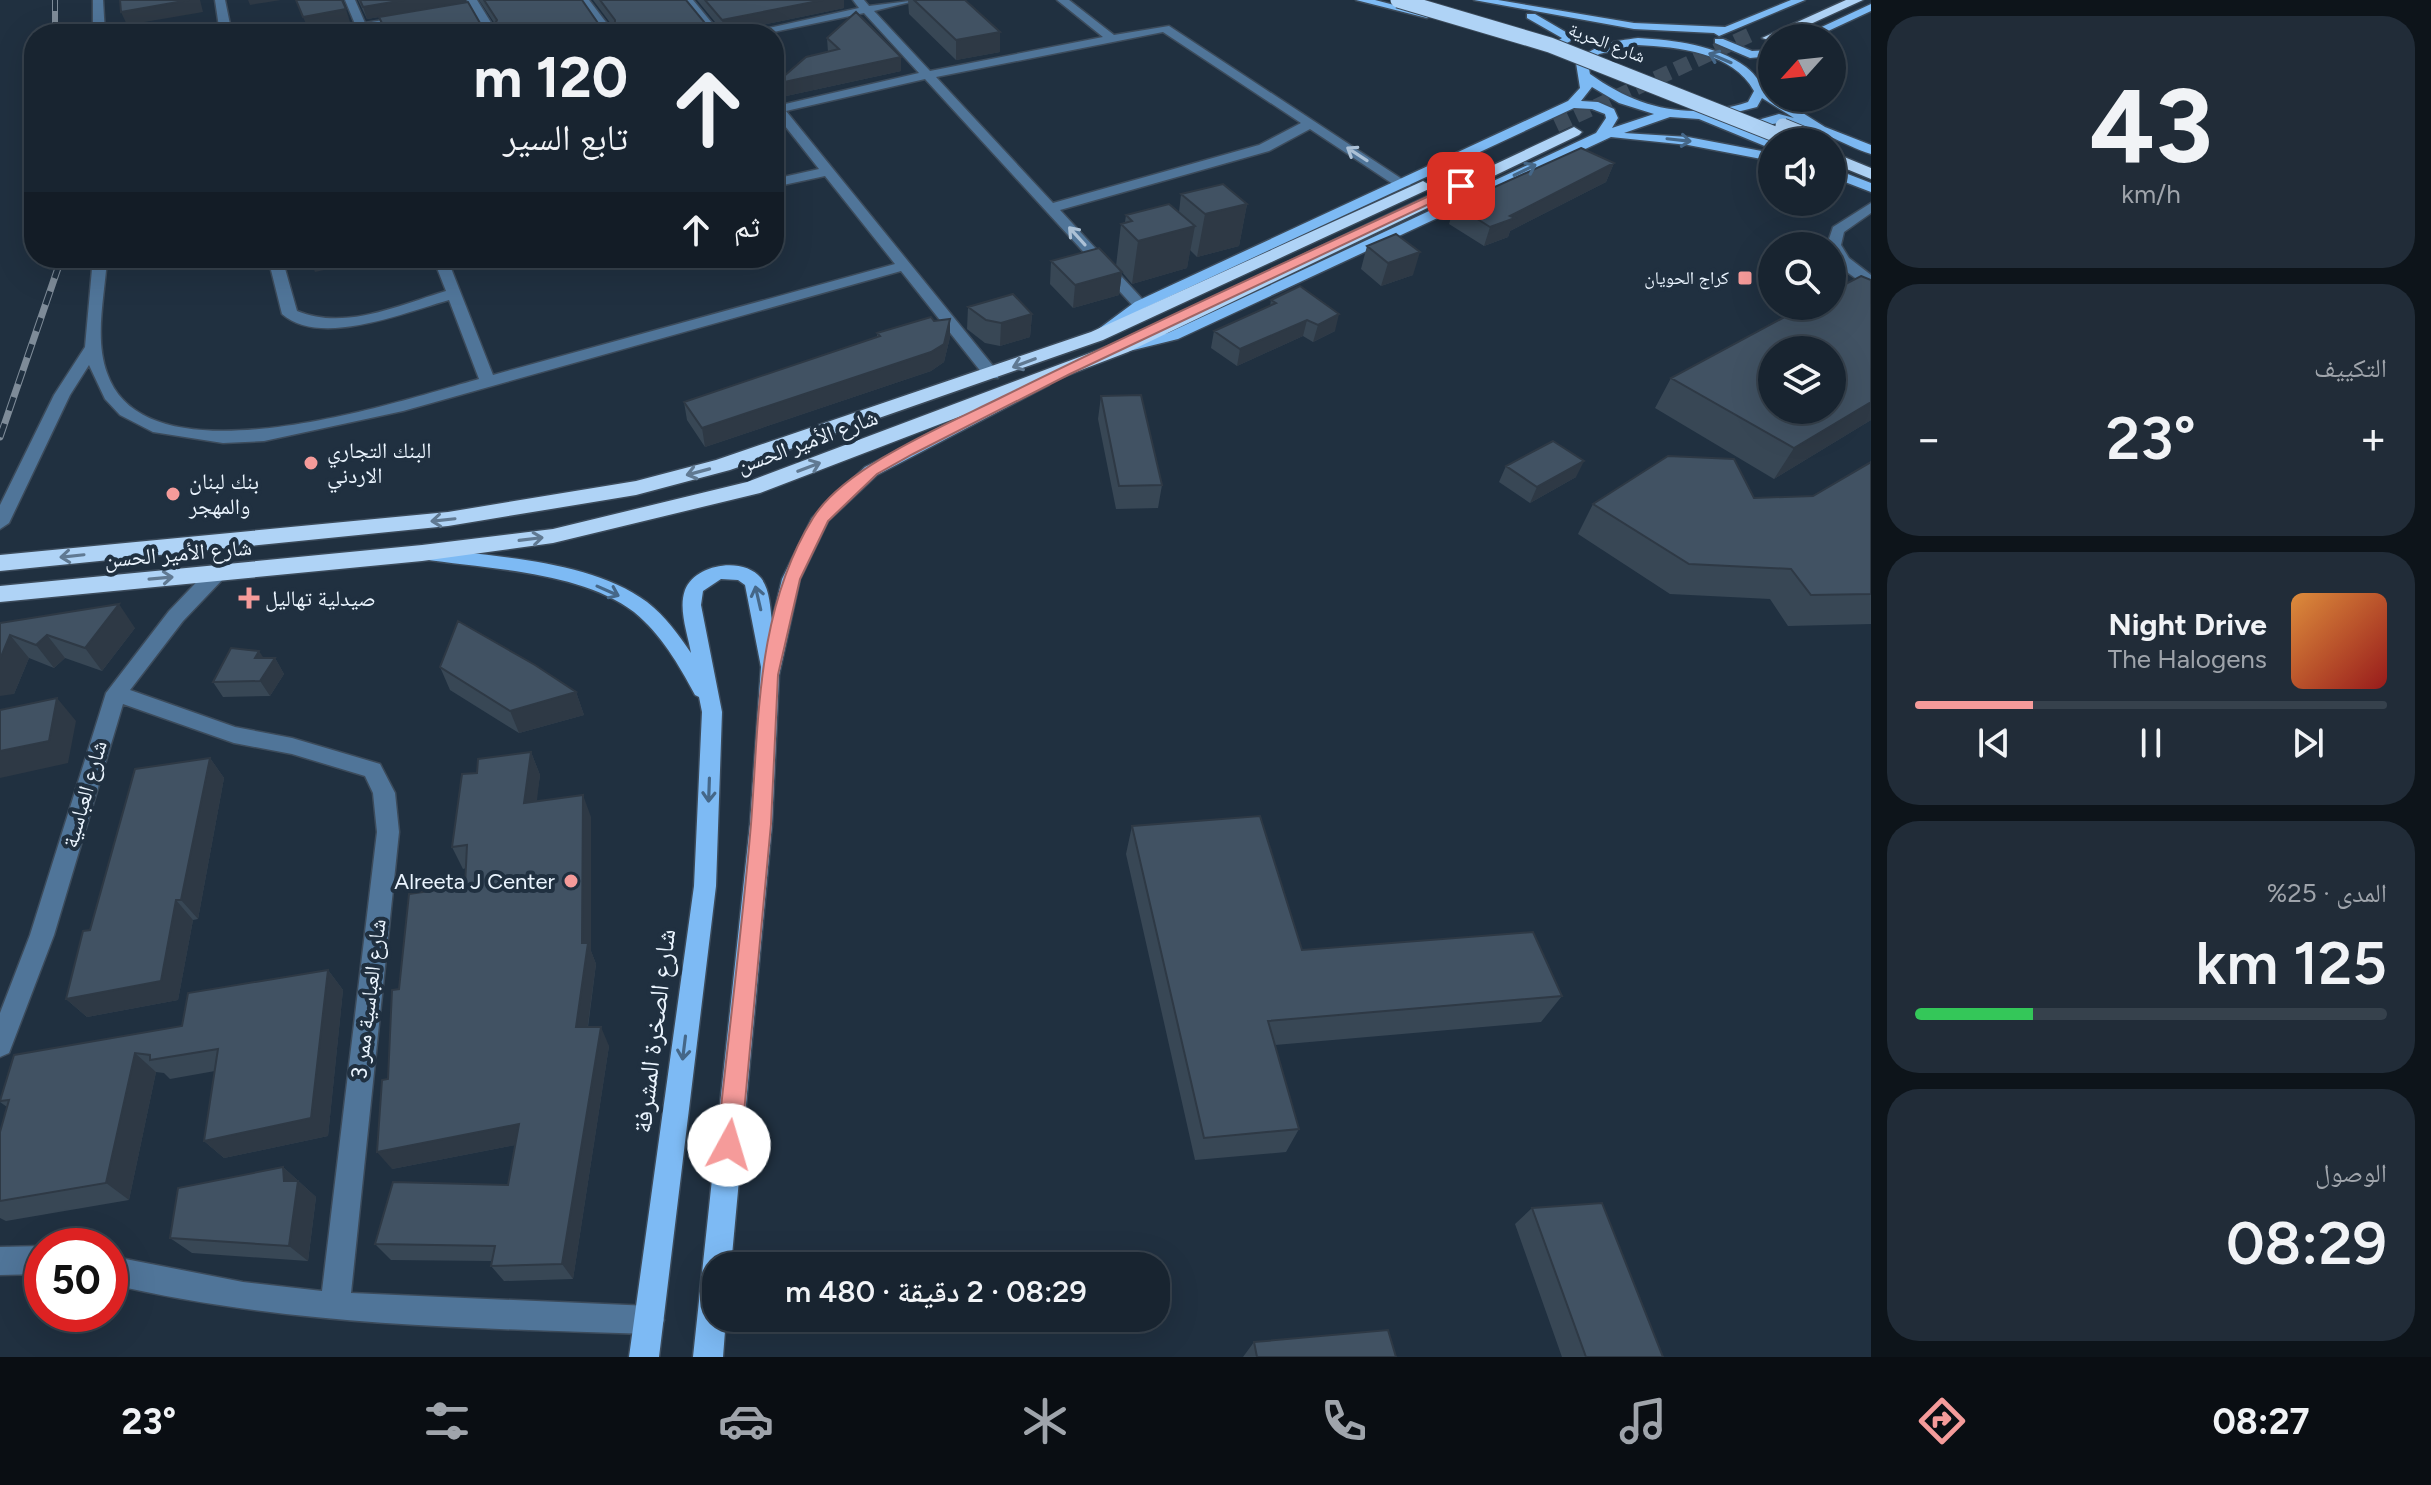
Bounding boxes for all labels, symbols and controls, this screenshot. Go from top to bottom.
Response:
street label: شارع الحرية [1566,18,1648,68]
north arrow [1758,24,1846,112]
map controls [1758,24,1846,424]
text: 120 m [473,44,628,111]
one-way arrow [1708,50,1733,65]
icon: ahead [656,56,760,160]
text: 43 [2089,63,2213,188]
text: تابع السير [503,116,628,159]
button: sound [1758,128,1846,216]
one-way arrow [1665,132,1692,147]
one-way arrow [1347,145,1369,162]
pin [1427,152,1495,220]
one-way arrow [1513,162,1536,177]
icon: arrive [1439,164,1483,208]
text: km/h [2121,178,2181,210]
icon: ahead [674,208,718,252]
text: ثم [734,208,760,245]
one-way arrow [1068,226,1086,246]
button: search [1758,232,1846,320]
place label: كراج الحويان [1644,267,1730,290]
marker: كراج الحويان [1736,269,1754,287]
button: layers [1758,336,1846,424]
text: التكييف [2314,352,2387,384]
one-way arrow [1012,357,1037,371]
text: 23° [2106,402,2196,474]
street label: شارع الأمير الحسن [733,403,881,479]
text: − [1915,412,1942,465]
text: + [2360,412,2387,465]
place label: البنك التجاري الاردني [327,437,432,493]
marker: البنك التجاري الاردني [302,454,320,472]
one-way arrow [796,459,821,473]
one-way arrow [685,465,711,480]
place label: بنك لبنان والمهجر [188,468,259,520]
marker: بنك لبنان والمهجر [164,485,182,503]
one-way arrow [430,512,456,527]
one-way arrow [518,531,543,546]
street label: شارع الأمير الحسن [103,534,253,573]
one-way arrow [59,549,86,564]
one-way arrow [147,571,174,586]
one-way arrow [595,584,619,599]
place label: صيدلية تهاليل [265,585,376,612]
one-way arrow [750,586,765,612]
marker: صيدلية تهاليل [240,589,258,607]
text: Night Drive [2109,606,2267,643]
text: The Halogens [2108,643,2267,675]
icon: previous [1972,721,2016,765]
icon: pause [2129,721,2173,765]
icon: next [2286,721,2330,765]
street label: شارع العباسية [56,737,113,851]
one-way arrow [702,776,717,803]
place label: Alreeta J Center [394,868,556,895]
marker: Alreeta J Center [562,872,580,890]
text: المدى · 25% [2267,877,2387,909]
street label: شارع العباسية ممر 3 [345,917,392,1081]
street label: شارع الصخرة المشرفة [626,927,682,1135]
text: 125 km [2196,927,2387,999]
one-way arrow [677,1034,692,1061]
position arrow [687,1103,771,1187]
text: الوصول [2315,1157,2387,1189]
text: 08:29 [2226,1207,2387,1279]
speed limit sign: 50 [24,1228,128,1332]
text: 08:29 · 2 دقيقة · 480 m [785,1273,1087,1310]
icon: filters [419,1393,475,1449]
icon: car [718,1393,774,1449]
icon: climate [1017,1393,1073,1449]
icon: phone [1316,1393,1372,1449]
icon: music [1615,1393,1671,1449]
icon: directions [1914,1393,1970,1449]
text: 23° [122,1400,176,1443]
text: 08:27 [2212,1400,2310,1443]

